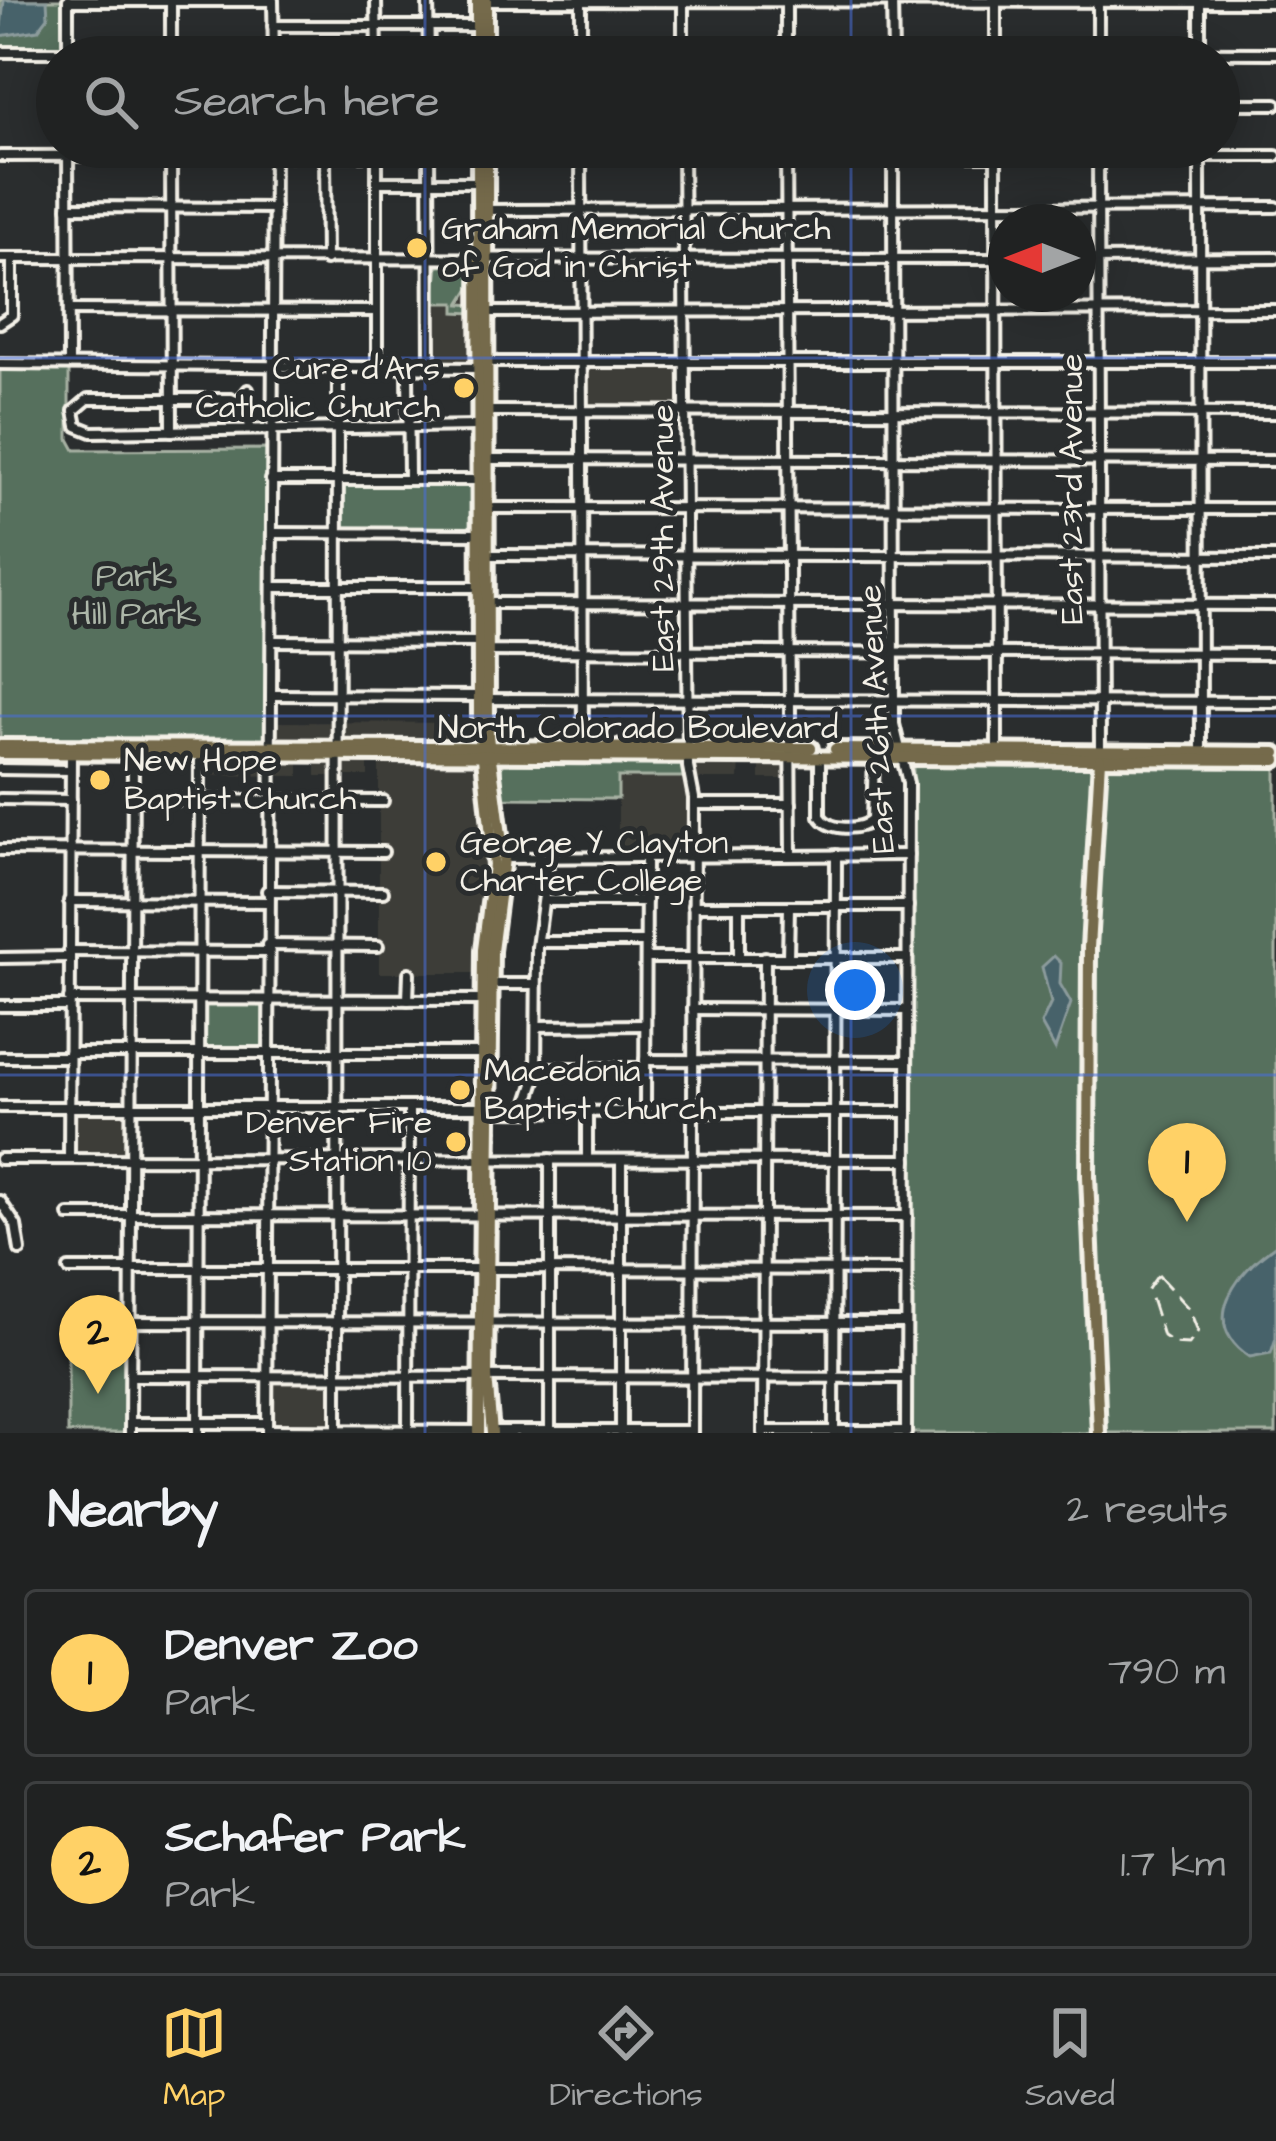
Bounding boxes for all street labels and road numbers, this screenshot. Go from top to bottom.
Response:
street label: East 23rd Avenue [1049,354,1095,624]
street label: East 29th Avenue [640,404,686,672]
street label: East 26th Avenue [847,583,907,855]
street label: North Colorado Boulevard [438,705,838,751]

